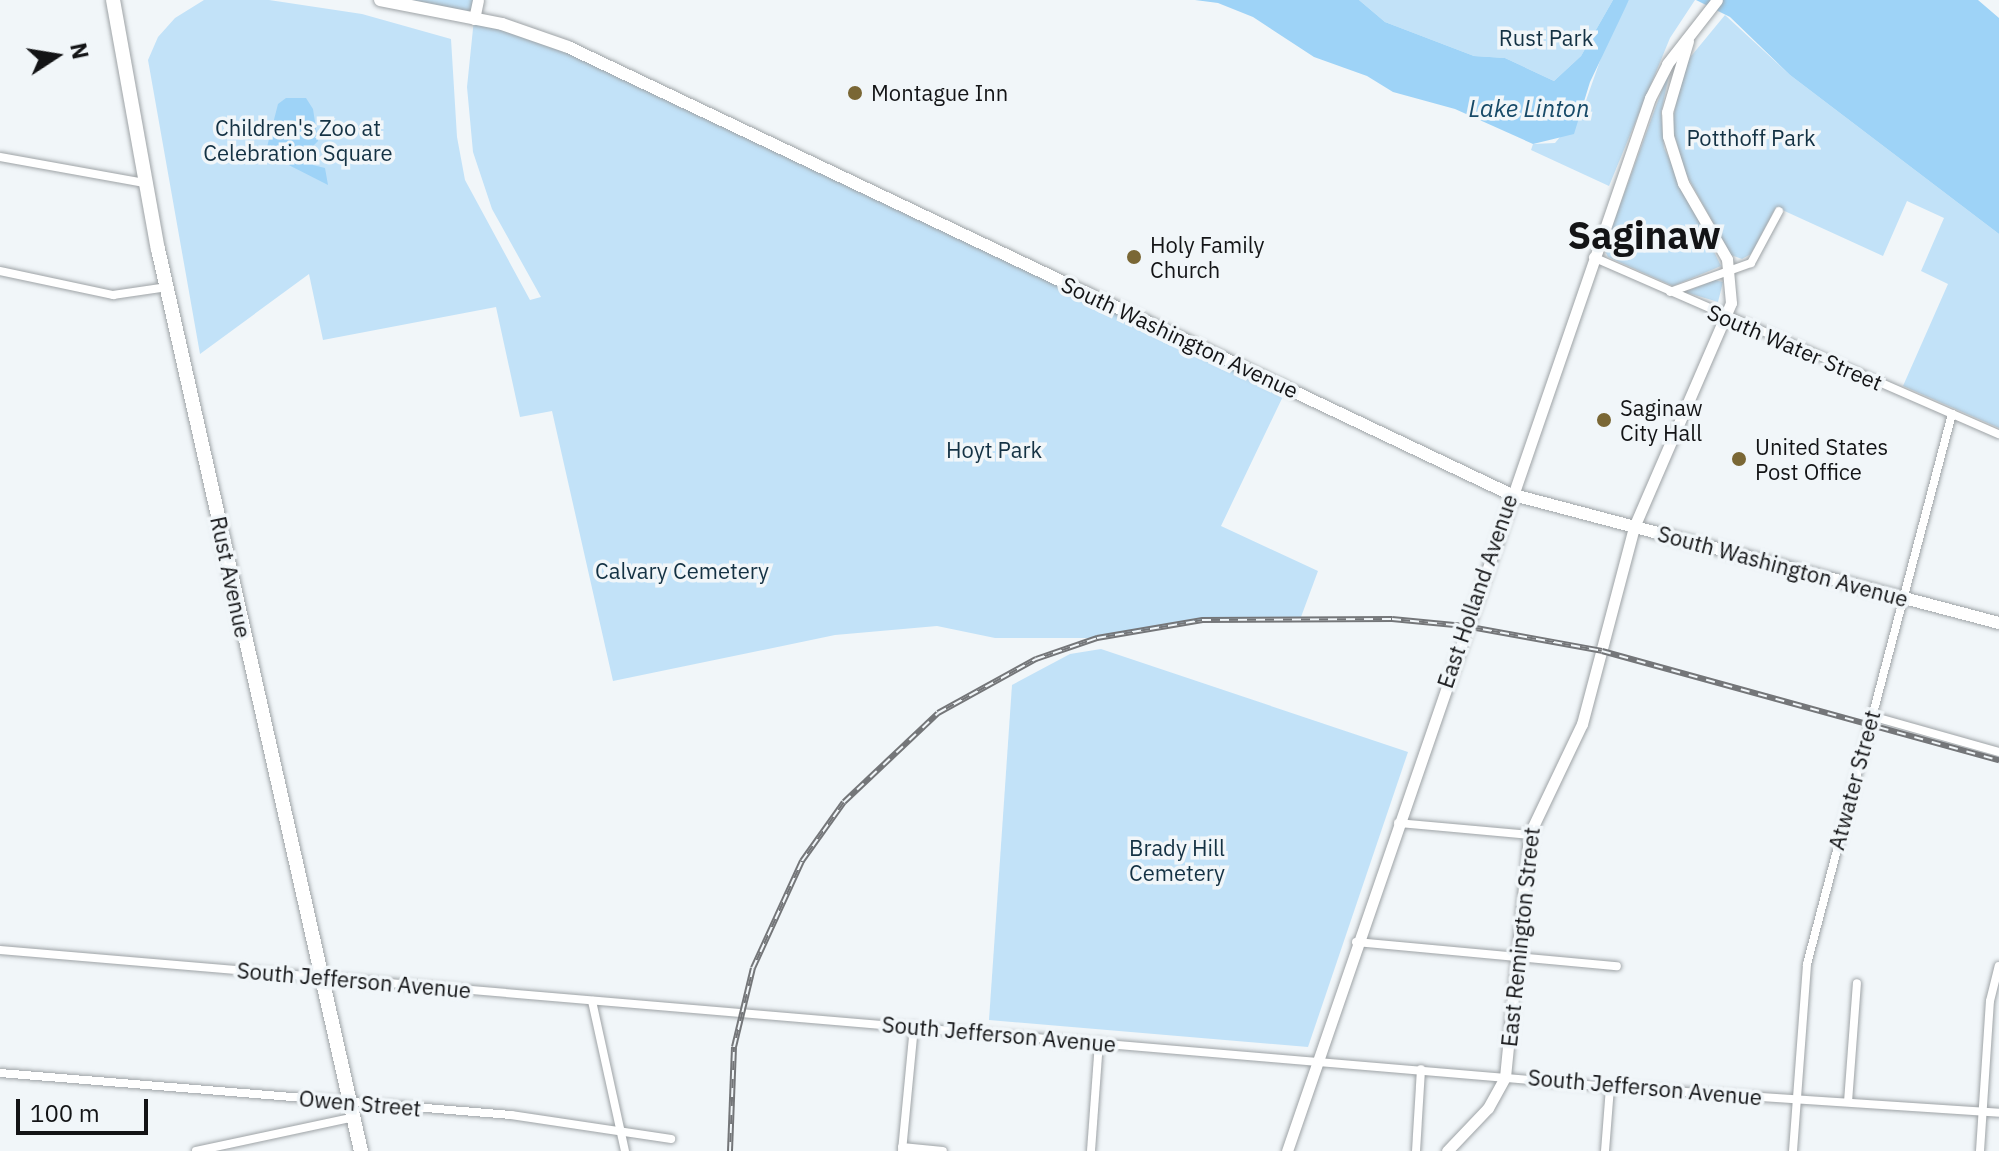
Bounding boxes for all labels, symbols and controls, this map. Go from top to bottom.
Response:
north arrow [16,16,96,96]
park label: Rust Park [1499,25,1593,51]
text: N [64,40,96,62]
place label: Montague Inn [871,80,1008,106]
marker: Montague Inn [846,84,864,102]
water label: Lake Linton [1468,95,1590,123]
park label: Children's Zoo at Celebration Square [203,114,393,166]
park label: Potthoff Park [1686,125,1816,151]
district label: Saginaw [1567,212,1721,258]
place label: Holy Family Church [1150,231,1264,282]
marker: Holy Family Church [1125,248,1143,266]
street label: South Washington Avenue [1057,271,1303,403]
street label: South Water Street [1704,298,1886,396]
place label: Saginaw City Hall [1620,394,1703,446]
marker: Saginaw City Hall [1595,411,1613,429]
place label: United States Post Office [1755,433,1888,484]
park label: Hoyt Park [946,437,1042,463]
marker: United States Post Office [1730,450,1748,468]
street label: East Holland Avenue [1431,491,1523,691]
street label: Rust Avenue [205,514,257,640]
street label: South Washington Avenue [1655,520,1911,612]
park label: Calvary Cemetery [595,558,769,584]
street label: Atwater Street [1823,707,1885,853]
street label: East Remington Street [1495,826,1545,1048]
park label: Brady Hill Cemetery [1129,834,1225,886]
street label: South Jefferson Avenue [236,957,472,1003]
street label: South Jefferson Avenue [881,1011,1117,1057]
street label: South Jefferson Avenue [1527,1064,1763,1110]
scale bar [20,1083,152,1133]
street label: Owen Street [298,1085,422,1121]
text: 100 m [30,1097,100,1129]

